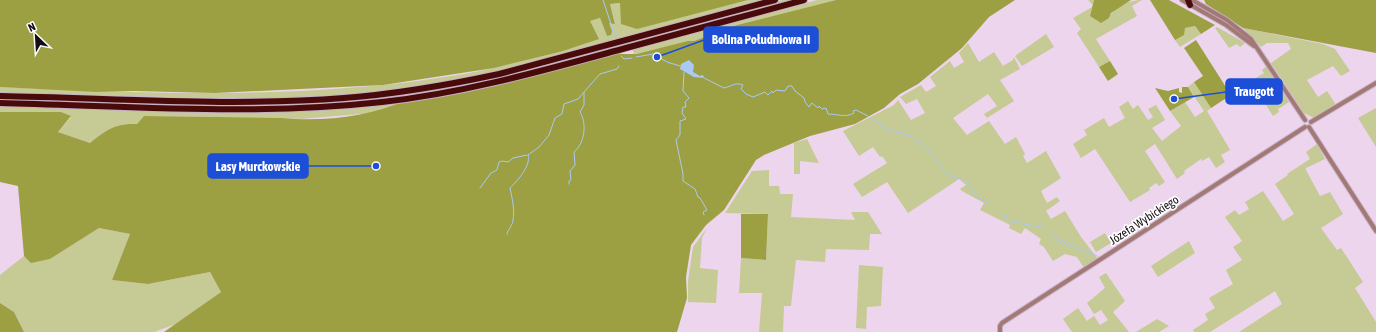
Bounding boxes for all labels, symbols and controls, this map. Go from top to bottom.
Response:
north arrow [16,16,56,56]
text: N [26,20,37,34]
callout: Bolina Południowa II [704,27,818,52]
text: Bolina Południowa II [712,32,810,47]
callout: Traugott [1226,79,1282,104]
text: Traugott [1234,84,1274,99]
callout: Lasy Murckowskie [208,154,308,178]
text: Lasy Murckowskie [216,159,300,174]
street label: Józefa Wybickiego [1107,192,1182,248]

